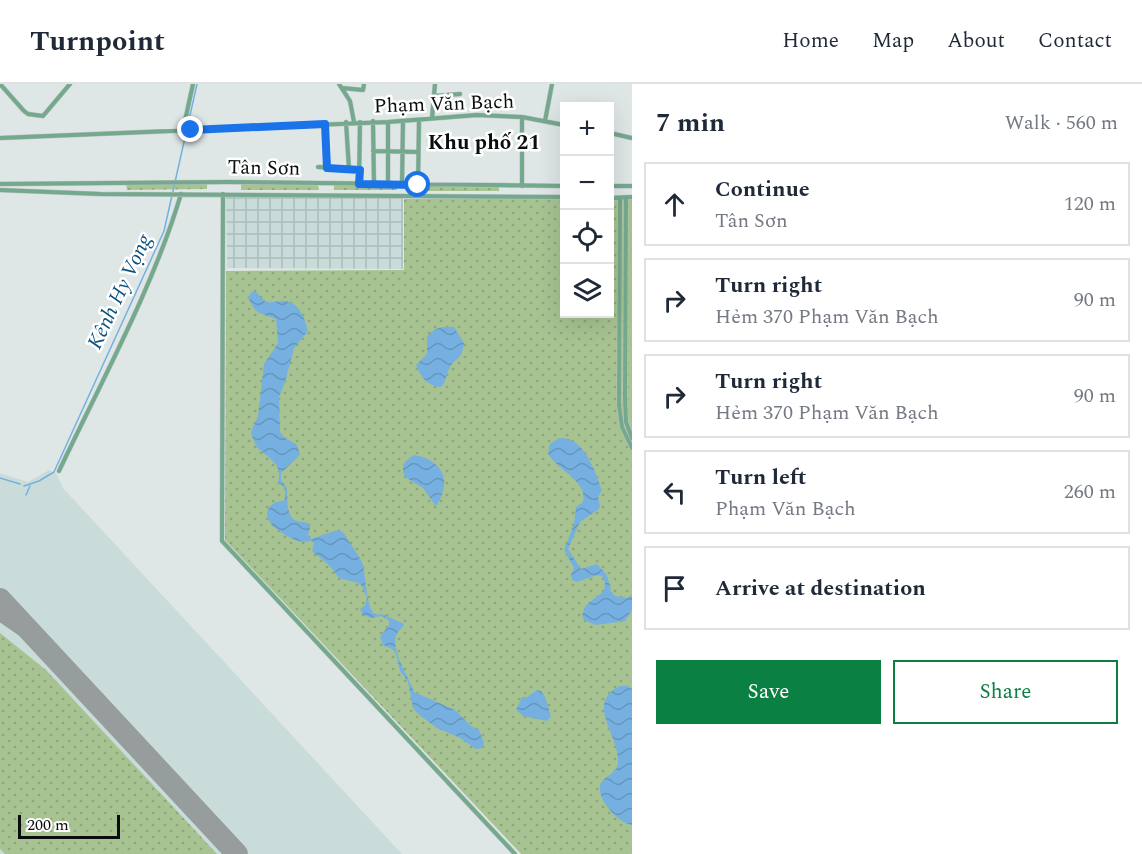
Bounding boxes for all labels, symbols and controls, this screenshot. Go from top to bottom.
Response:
text: Turnpoint [30,20,165,63]
text: Home [782,25,839,57]
text: Map [872,25,914,57]
text: About [947,25,1005,57]
text: Contact [1038,25,1112,57]
street label: Phạm Văn Bạch [373,87,515,121]
map controls [560,102,614,318]
button: + [560,102,614,156]
text: 7 min [656,103,725,143]
text: Walk · 560 m [1005,108,1118,138]
route end [177,116,203,142]
district label: Khu phố 21 [428,127,540,159]
street label: Tân Sơn [227,152,301,184]
button: − [560,156,614,210]
route start [404,171,430,197]
text: Continue [715,173,810,206]
icon: ahead [658,188,691,221]
text: 120 m [1064,189,1116,219]
text: Tân Sơn [715,206,788,236]
button: locate [560,210,614,264]
water label: Kênh Hy Vọng [79,229,161,355]
button: layers [560,264,614,318]
text: Turn right [715,269,822,302]
icon: right [658,284,691,317]
text: 90 m [1074,285,1116,315]
text: Hẻm 370 Phạm Văn Bạch [715,302,939,332]
text: Turn right [715,365,822,398]
icon: right [658,380,691,413]
text: 90 m [1074,381,1116,411]
text: Hẻm 370 Phạm Văn Bạch [715,398,939,428]
text: Turn left [715,461,807,494]
icon: left [658,476,691,509]
text: 260 m [1064,477,1116,507]
text: Phạm Văn Bạch [715,494,856,524]
icon: arrive [658,572,691,605]
text: Arrive at destination [715,572,926,605]
button: Save [656,660,881,724]
button: Share [893,660,1118,724]
scale bar [18,812,120,840]
text: 200 m [27,813,69,837]

